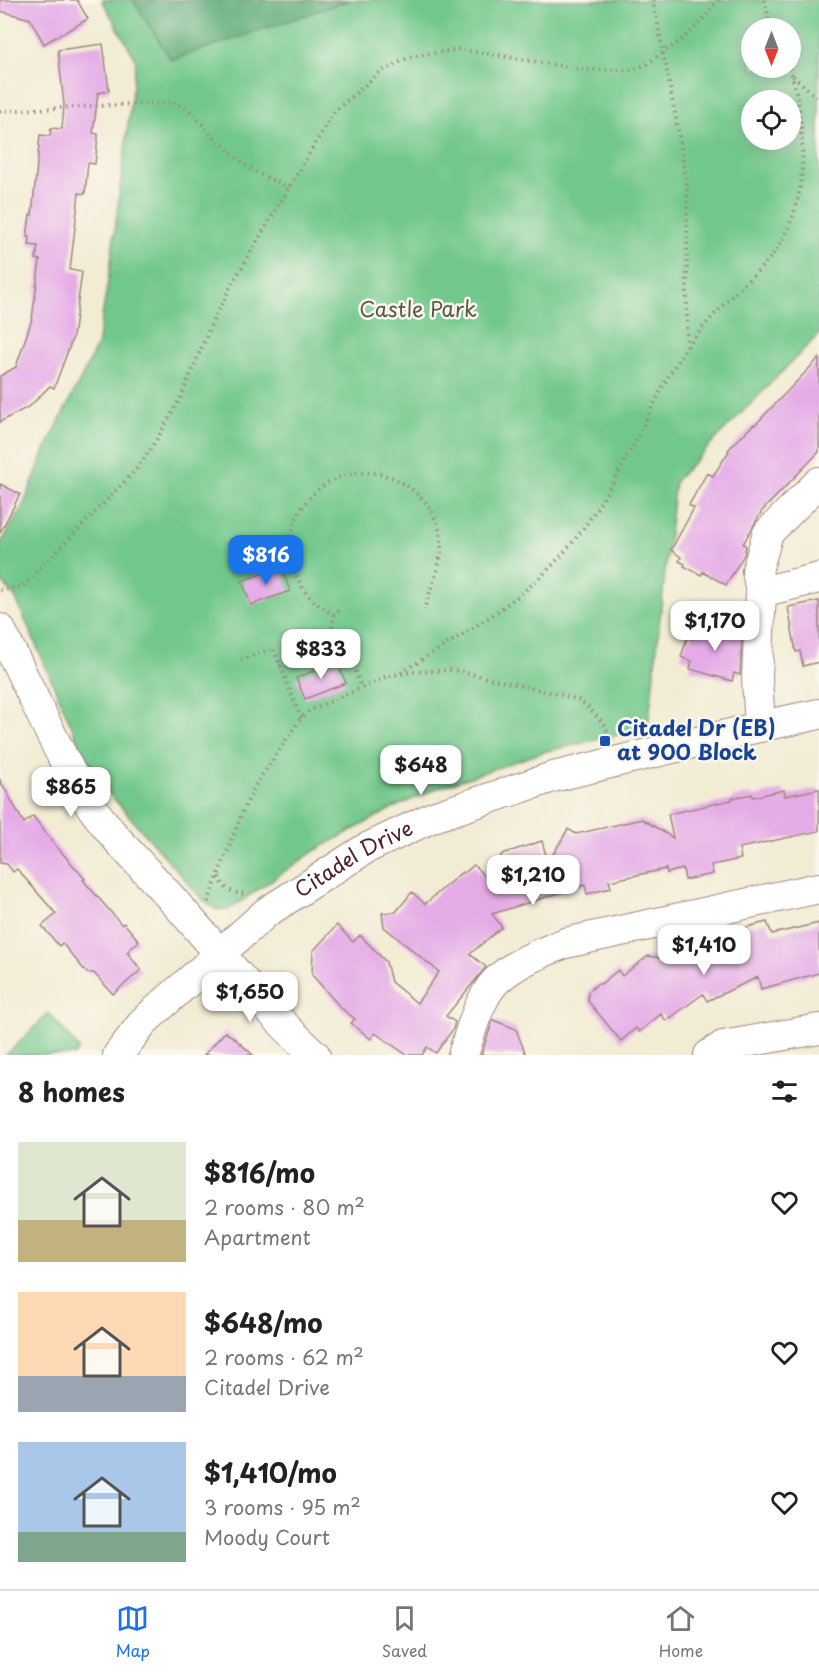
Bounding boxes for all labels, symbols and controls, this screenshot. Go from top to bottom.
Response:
north arrow [741,18,801,78]
map controls [741,18,801,150]
button: locate [741,90,801,150]
park label: Castle Park [359,292,477,324]
pin: $816 [230,535,302,586]
text: $816 [242,539,290,569]
pin: $1,170 [666,601,764,652]
text: $1,170 [685,605,746,635]
pin: $833 [285,629,357,680]
text: $833 [295,633,347,663]
place label: Citadel Dr (EB) at 900 Block [617,711,776,767]
marker: Citadel Dr (EB) at 900 Block [598,734,612,748]
pin: $648 [385,745,457,796]
text: $648 [394,749,448,779]
pin: $865 [35,767,107,818]
text: $865 [45,771,97,801]
street label: Citadel Drive [287,811,418,904]
pin: $1,210 [484,855,582,906]
text: $1,210 [501,859,565,889]
pin: $1,410 [655,925,753,976]
text: $1,410 [672,929,736,959]
pin: $1,650 [201,972,299,1023]
text: $1,650 [216,976,284,1006]
text: 8 homes [18,1072,125,1111]
icon: filters [768,1075,801,1108]
text: $816/mo [204,1153,315,1192]
icon: home [66,1166,138,1238]
icon: heart [768,1186,801,1219]
text: 2 rooms · 80 m² [204,1192,365,1222]
text: Apartment [204,1222,311,1252]
text: $648/mo [204,1303,323,1342]
icon: home [66,1316,138,1388]
icon: heart [768,1336,801,1369]
text: 2 rooms · 62 m² [204,1342,364,1372]
text: Citadel Drive [204,1372,330,1402]
text: $1,410/mo [204,1453,337,1492]
icon: home [66,1466,138,1538]
icon: heart [768,1486,801,1519]
text: 3 rooms · 95 m² [204,1492,361,1522]
text: Moody Court [204,1522,330,1552]
tab: Map [116,1602,150,1662]
tab: Saved [382,1602,427,1662]
tab: Home [659,1602,703,1662]

